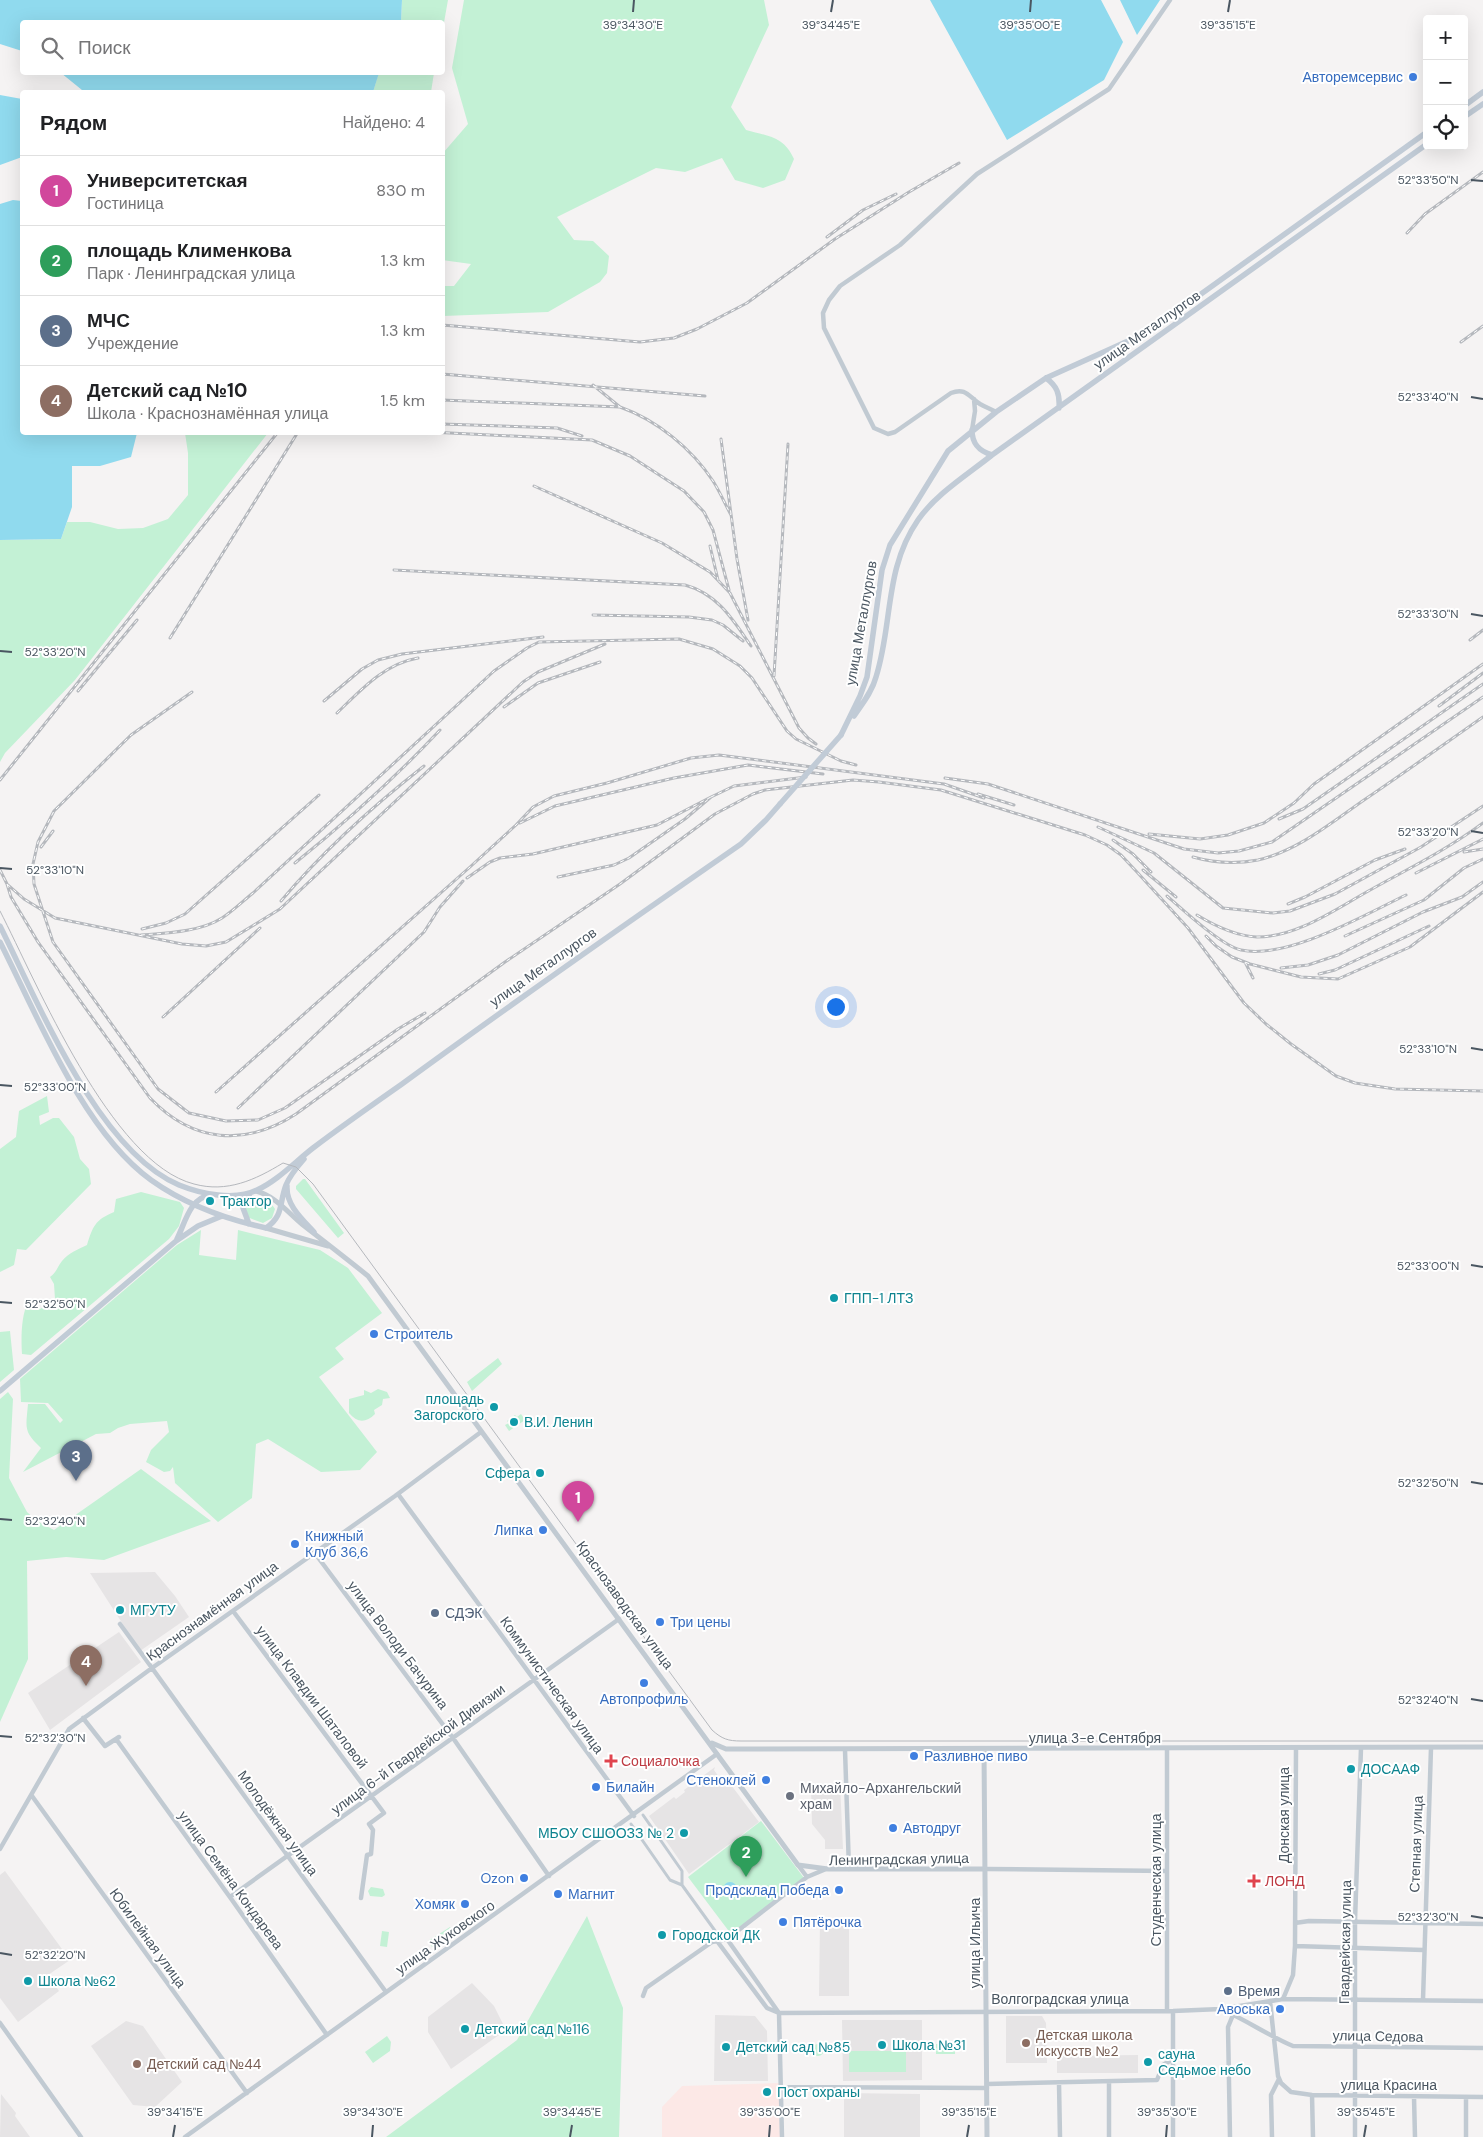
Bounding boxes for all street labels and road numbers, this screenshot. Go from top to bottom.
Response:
street label: улица Металлургов [1090,286,1204,374]
street label: улица Металлургов [841,559,881,687]
street label: улица Металлургов [486,923,600,1011]
street label: Краснозаводская улица [572,1537,678,1673]
street label: Краснознамённая улица [143,1557,282,1665]
street label: улица Володи Бачурина [344,1577,452,1713]
street label: Коммунистическая улица [496,1613,608,1757]
street label: улица Клавдии Шаталовой [252,1622,372,1772]
street label: улица 6-й Гвардейской Дивизии [328,1680,508,1818]
street label: улица 3-е Сентября [1029,1729,1161,1747]
street label: Молодёжная улица [234,1767,322,1879]
street label: Донская улица [1275,1767,1293,1863]
street label: Степная улица [1405,1795,1427,1893]
street label: улица Семёна Кондарева [175,1807,287,1953]
street label: Студенческая улица [1147,1813,1165,1947]
street label: Ленинградская улица [829,1849,969,1869]
street label: Гвардейская улица [1335,1880,1355,2004]
street label: Юбилейная улица [106,1885,190,1992]
street label: улица Жуковского [392,1896,498,1978]
street label: улица Ильича [966,1897,984,1988]
street label: Волгоградская улица [991,1990,1129,2008]
street label: улица Седова [1332,2026,1424,2046]
street label: улица Красина [1341,2076,1437,2094]

